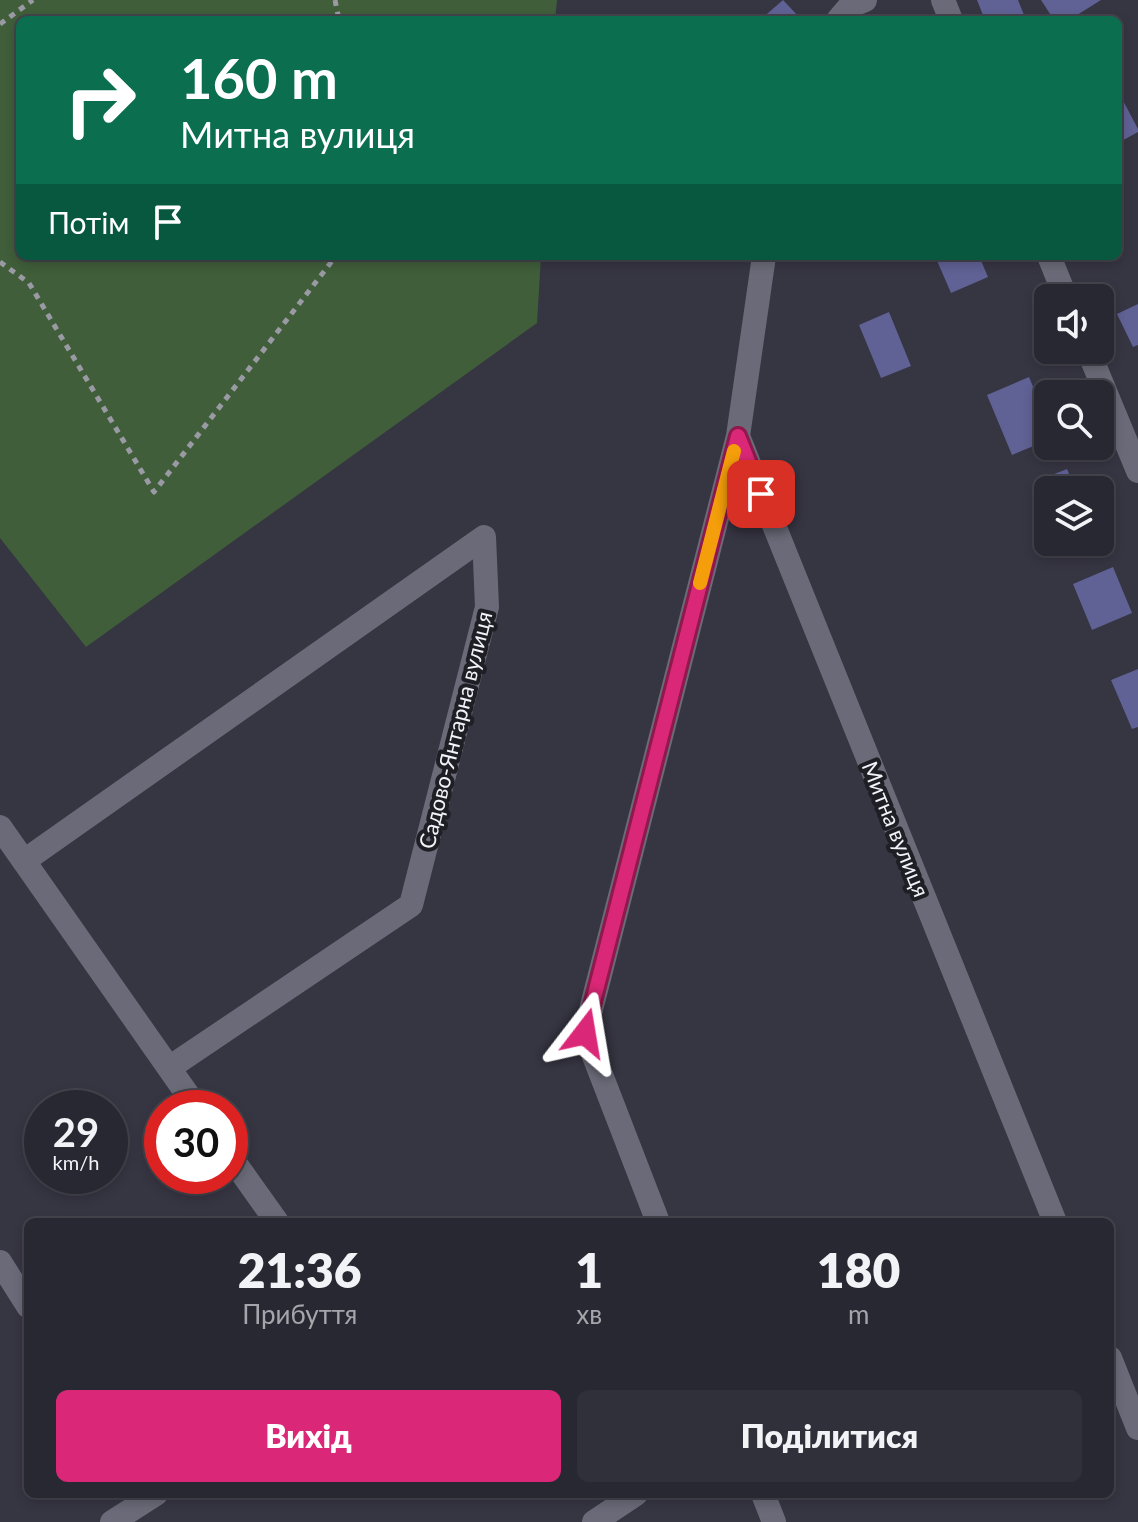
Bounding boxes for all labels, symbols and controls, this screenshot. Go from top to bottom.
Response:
text: 160 m [180,44,338,111]
icon: right [48,48,152,152]
text: Митна вулиця [180,112,415,156]
icon: arrive [146,200,190,244]
text: Потім [48,204,130,240]
map controls [1034,284,1114,556]
button: sound [1034,284,1114,364]
button: search [1034,380,1114,460]
pin [727,460,795,528]
icon: arrive [739,472,783,516]
button: layers [1034,476,1114,556]
street label: Садово-Янтарна вулиця [412,608,498,852]
street label: Митна вулиця [857,757,935,901]
position arrow [543,991,627,1075]
speed limit sign: 30 [144,1090,248,1194]
text: 29 [53,1108,99,1156]
text: km/h [53,1150,99,1174]
text: 21:36 [238,1241,362,1298]
text: 1 [575,1241,603,1298]
text: 180 [817,1241,900,1298]
text: Прибуття [242,1298,357,1330]
text: хв [576,1298,602,1330]
text: m [848,1298,869,1330]
button: Вихід [56,1390,561,1482]
button: Поділитися [577,1390,1082,1482]

